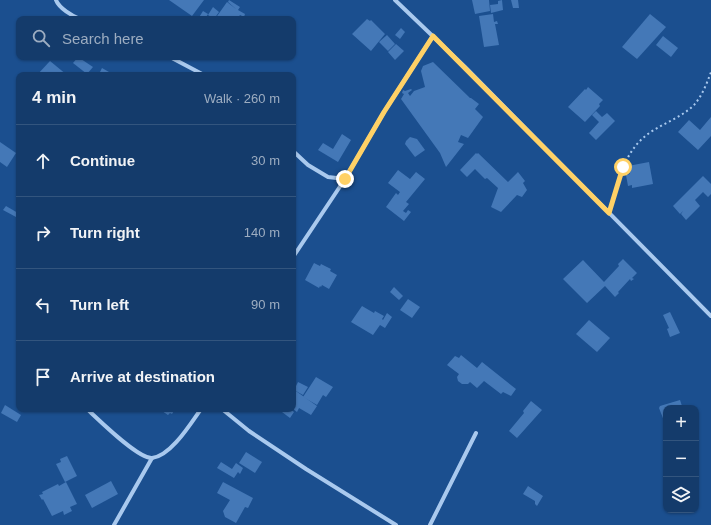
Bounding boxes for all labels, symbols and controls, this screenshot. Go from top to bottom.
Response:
search box [16,16,296,60]
icon: search [30,27,52,49]
text: Search here [62,30,144,47]
text: 4 min [32,88,76,107]
text: Walk · 260 m [204,91,280,106]
icon: ahead [32,150,54,172]
text: Continue [70,152,135,169]
text: 30 m [251,153,280,168]
route start [614,158,632,176]
route end [336,170,354,188]
icon: right [32,222,54,244]
text: Turn right [70,224,140,241]
text: 140 m [244,225,280,240]
icon: left [32,294,54,316]
text: Turn left [70,296,129,313]
text: 90 m [251,297,280,312]
icon: arrive [32,366,54,388]
text: Arrive at destination [70,368,215,385]
map controls [663,405,699,513]
button: + [663,405,699,441]
button: − [663,441,699,477]
button: layers [663,477,699,513]

